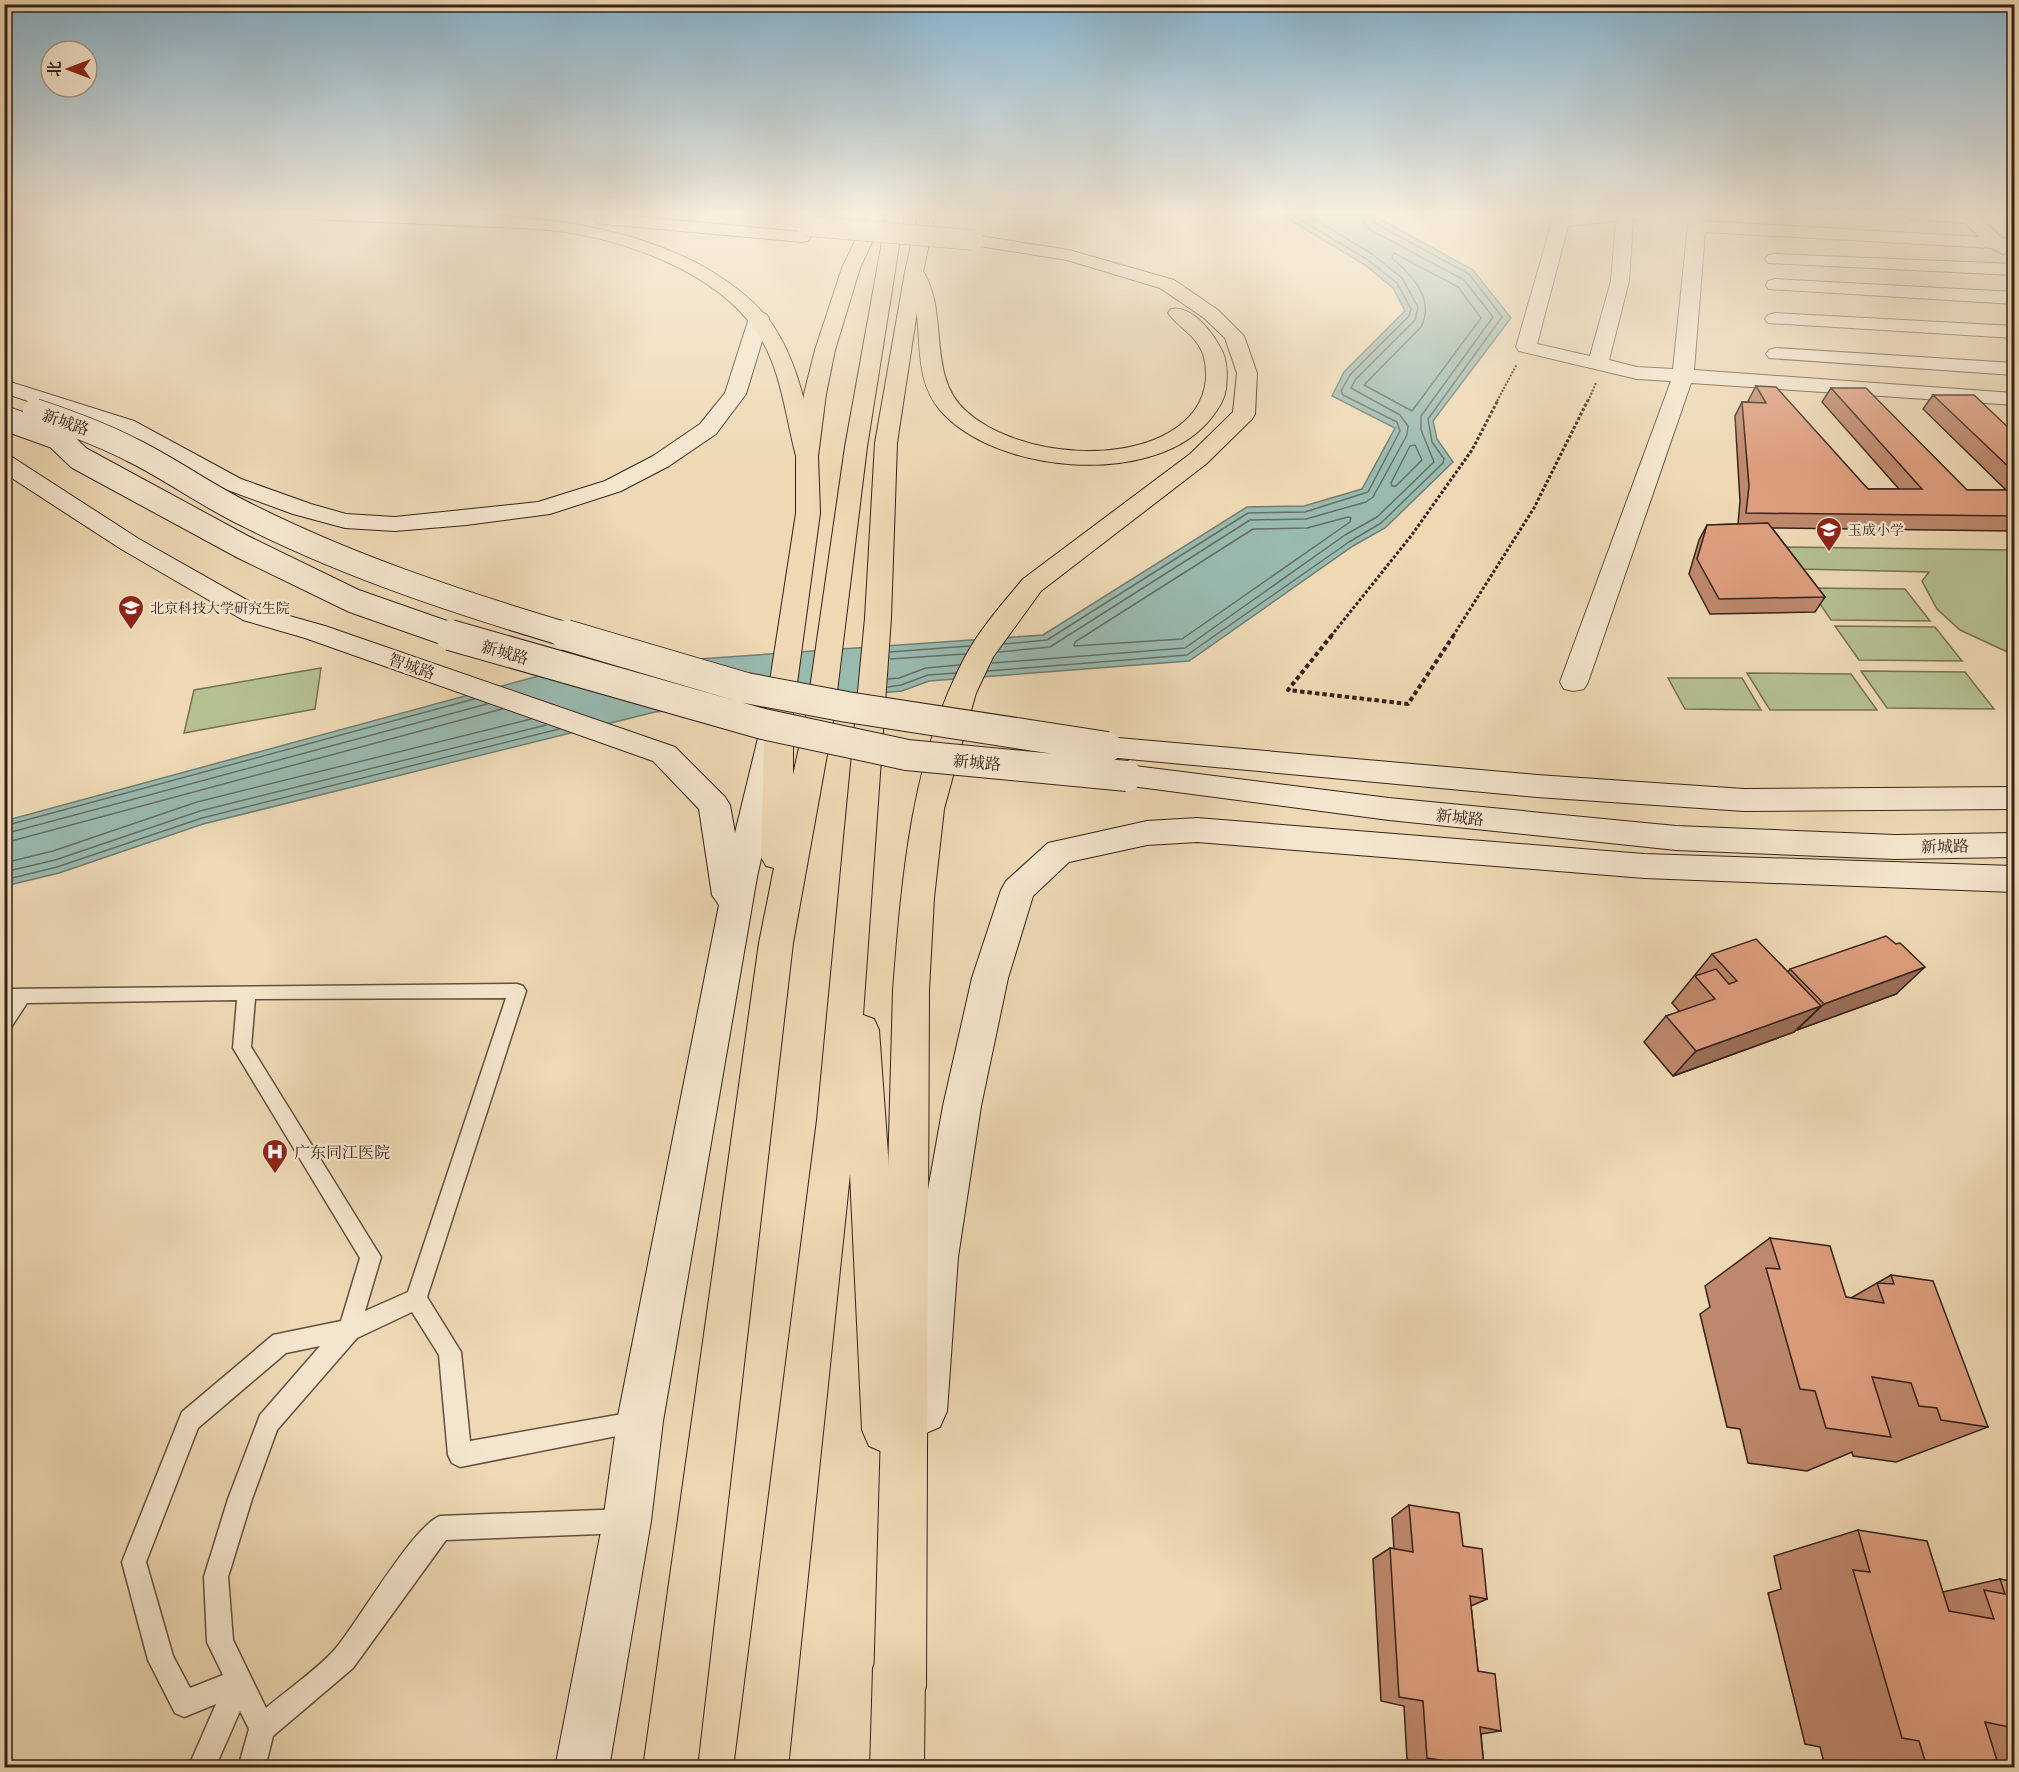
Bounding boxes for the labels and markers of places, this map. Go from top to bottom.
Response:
school or university icon: 玉成小学 [1814,515,1844,553]
place label: 玉成小学 [1848,521,1904,539]
school or university icon: 北京科技大学研究生院 [116,593,146,631]
place label: 北京科技大学研究生院 [150,599,290,617]
hospital icon: 广东同江医院 [260,1137,290,1175]
place label: 广东同江医院 [294,1142,390,1162]

